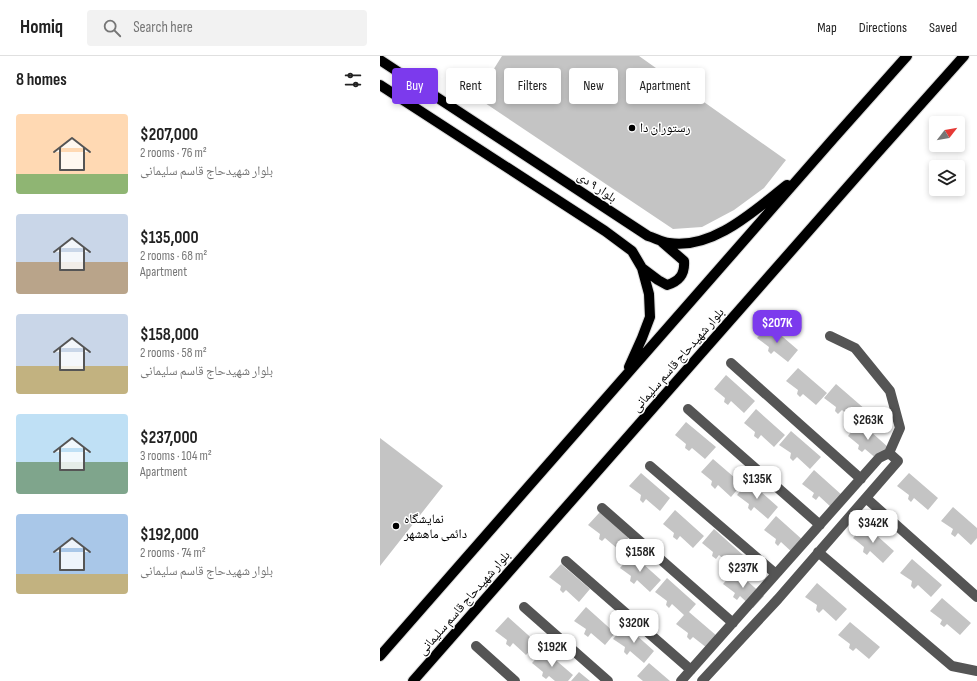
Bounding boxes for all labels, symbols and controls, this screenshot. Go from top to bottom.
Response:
search box [87,10,367,46]
text: Homiq [20,16,63,39]
icon: search [101,17,123,39]
text: Search here [133,18,193,37]
text: Map [817,19,837,36]
text: Directions [859,19,907,36]
text: Saved [929,19,957,36]
chip: Buy [392,68,438,104]
chip: Rent [446,68,496,104]
chip: Filters [504,68,561,104]
chip: New [569,68,618,104]
chip: Apartment [626,68,705,104]
icon: filters [342,69,364,91]
text: 8 homes [16,70,67,90]
north arrow [929,116,965,152]
map controls [929,116,965,196]
place label: رستوران دا [640,120,691,136]
marker: رستوران دا [627,123,637,133]
text: $207,000 [140,125,198,145]
icon: home [48,130,96,178]
text: 2 rooms · 76 m² [140,145,207,161]
button: layers [929,160,965,196]
text: بلوار شهیدحاج قاسم سلیمانی [140,163,273,179]
street label: بلوار ۹ دی [574,168,620,206]
text: $135,000 [140,228,199,248]
icon: home [48,230,96,278]
text: 2 rooms · 68 m² [140,248,207,264]
text: Apartment [140,264,187,280]
street label: بلوار شهیدحاج قاسم سلیمانی [628,305,728,416]
pin: $207K [749,310,805,344]
text: $207K [762,315,792,331]
text: $158,000 [140,325,199,345]
icon: home [48,330,96,378]
text: 2 rooms · 58 m² [140,345,207,361]
text: بلوار شهیدحاج قاسم سلیمانی [140,363,273,379]
pin: $263K [840,407,896,441]
text: $263K [853,412,883,428]
text: $237,000 [140,428,198,448]
icon: home [48,430,96,478]
text: 3 rooms · 104 m² [140,448,212,464]
text: Apartment [140,464,187,480]
pin: $135K [729,466,785,500]
text: $135K [742,471,772,487]
pin: $342K [845,510,901,544]
place label: نمایشگاه دائمی ماهشهر [403,511,467,542]
text: $342K [858,515,888,531]
marker: نمایشگاه دائمی ماهشهر [391,521,401,531]
text: $192,000 [140,525,199,545]
icon: home [48,530,96,578]
pin: $158K [612,539,668,573]
text: $158K [625,544,655,560]
text: 2 rooms · 74 m² [140,545,206,561]
street label: بلوار شهیدحاج قاسم سلیمانی [414,548,514,659]
pin: $237K [715,555,771,589]
text: $237K [728,560,758,576]
text: بلوار شهیدحاج قاسم سلیمانی [140,563,273,579]
pin: $320K [606,610,662,644]
text: $320K [619,615,649,631]
pin: $192K [524,634,580,668]
text: $192K [537,639,567,655]

